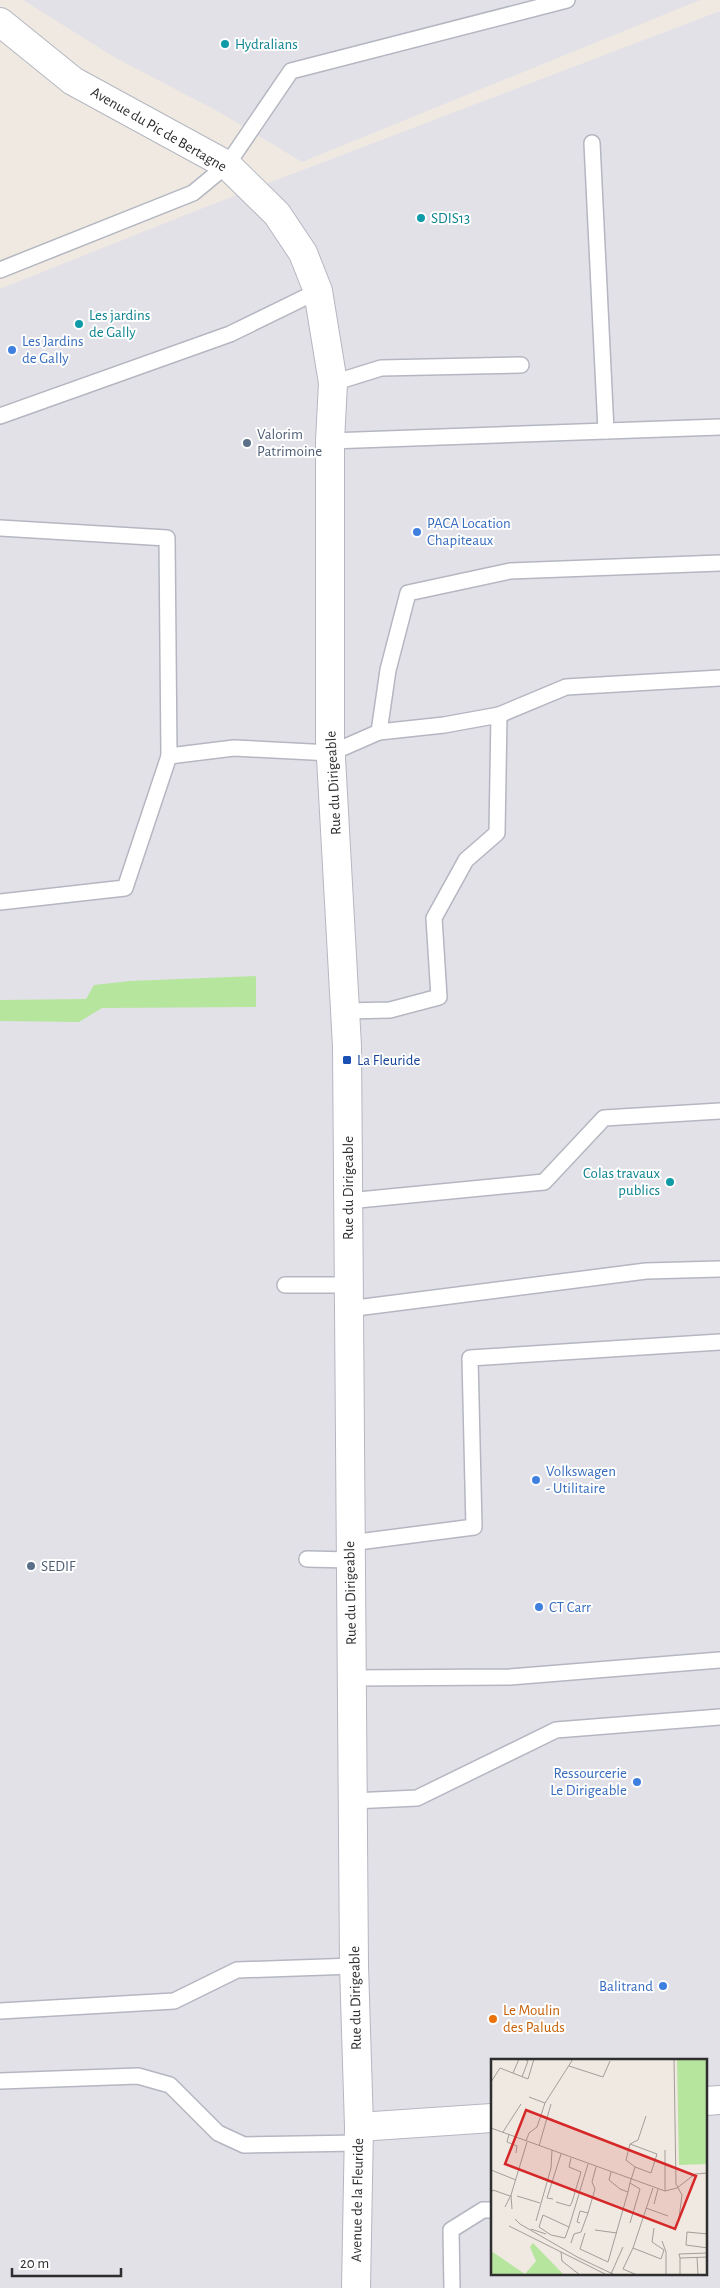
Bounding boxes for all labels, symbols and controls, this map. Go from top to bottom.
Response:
place label: Hydralians [235,37,298,52]
marker: Hydralians [219,38,231,50]
street label: Avenue du Pic de Bertagne [88,84,229,175]
place label: SDIS13 [431,211,470,226]
marker: SDIS13 [415,212,427,224]
place label: Les jardins de Gally [89,308,150,340]
marker: Les jardins de Gally [73,318,85,330]
place label: Les Jardins de Gally [22,334,84,366]
marker: Les Jardins de Gally [6,344,18,356]
place label: Valorim Patrimoine [257,427,322,459]
marker: Valorim Patrimoine [241,437,253,449]
place label: PACA Location Chapiteaux [427,516,511,548]
marker: PACA Location Chapiteaux [411,526,423,538]
street label: Rue du Dirigeable [323,730,344,835]
place label: La Fleuride [357,1053,421,1068]
marker: La Fleuride [341,1054,353,1066]
street label: Rue du Dirigeable [341,1136,356,1240]
place label: Colas travaux publics [583,1166,660,1198]
marker: Colas travaux publics [664,1176,676,1188]
place label: Volkswagen - Utilitaire [546,1464,616,1496]
marker: Volkswagen - Utilitaire [530,1474,542,1486]
street label: Rue du Dirigeable [342,1541,359,1645]
place label: SEDIF [41,1559,76,1574]
marker: SEDIF [25,1560,37,1572]
place label: CT Carr [549,1600,591,1615]
marker: CT Carr [533,1601,545,1613]
place label: Ressourcerie Le Dirigeable [550,1766,627,1798]
marker: Ressourcerie Le Dirigeable [631,1776,643,1788]
street label: Rue du Dirigeable [347,1946,364,2050]
place label: Balitrand [599,1979,653,1994]
marker: Balitrand [657,1980,669,1992]
place label: Le Moulin des Paluds [503,2003,565,2035]
marker: Le Moulin des Paluds [487,2013,499,2025]
inset map [491,2059,708,2276]
street label: Avenue de la Fleuride [349,2138,366,2262]
scale bar [12,2246,121,2278]
text: 20 m [20,2256,49,2271]

